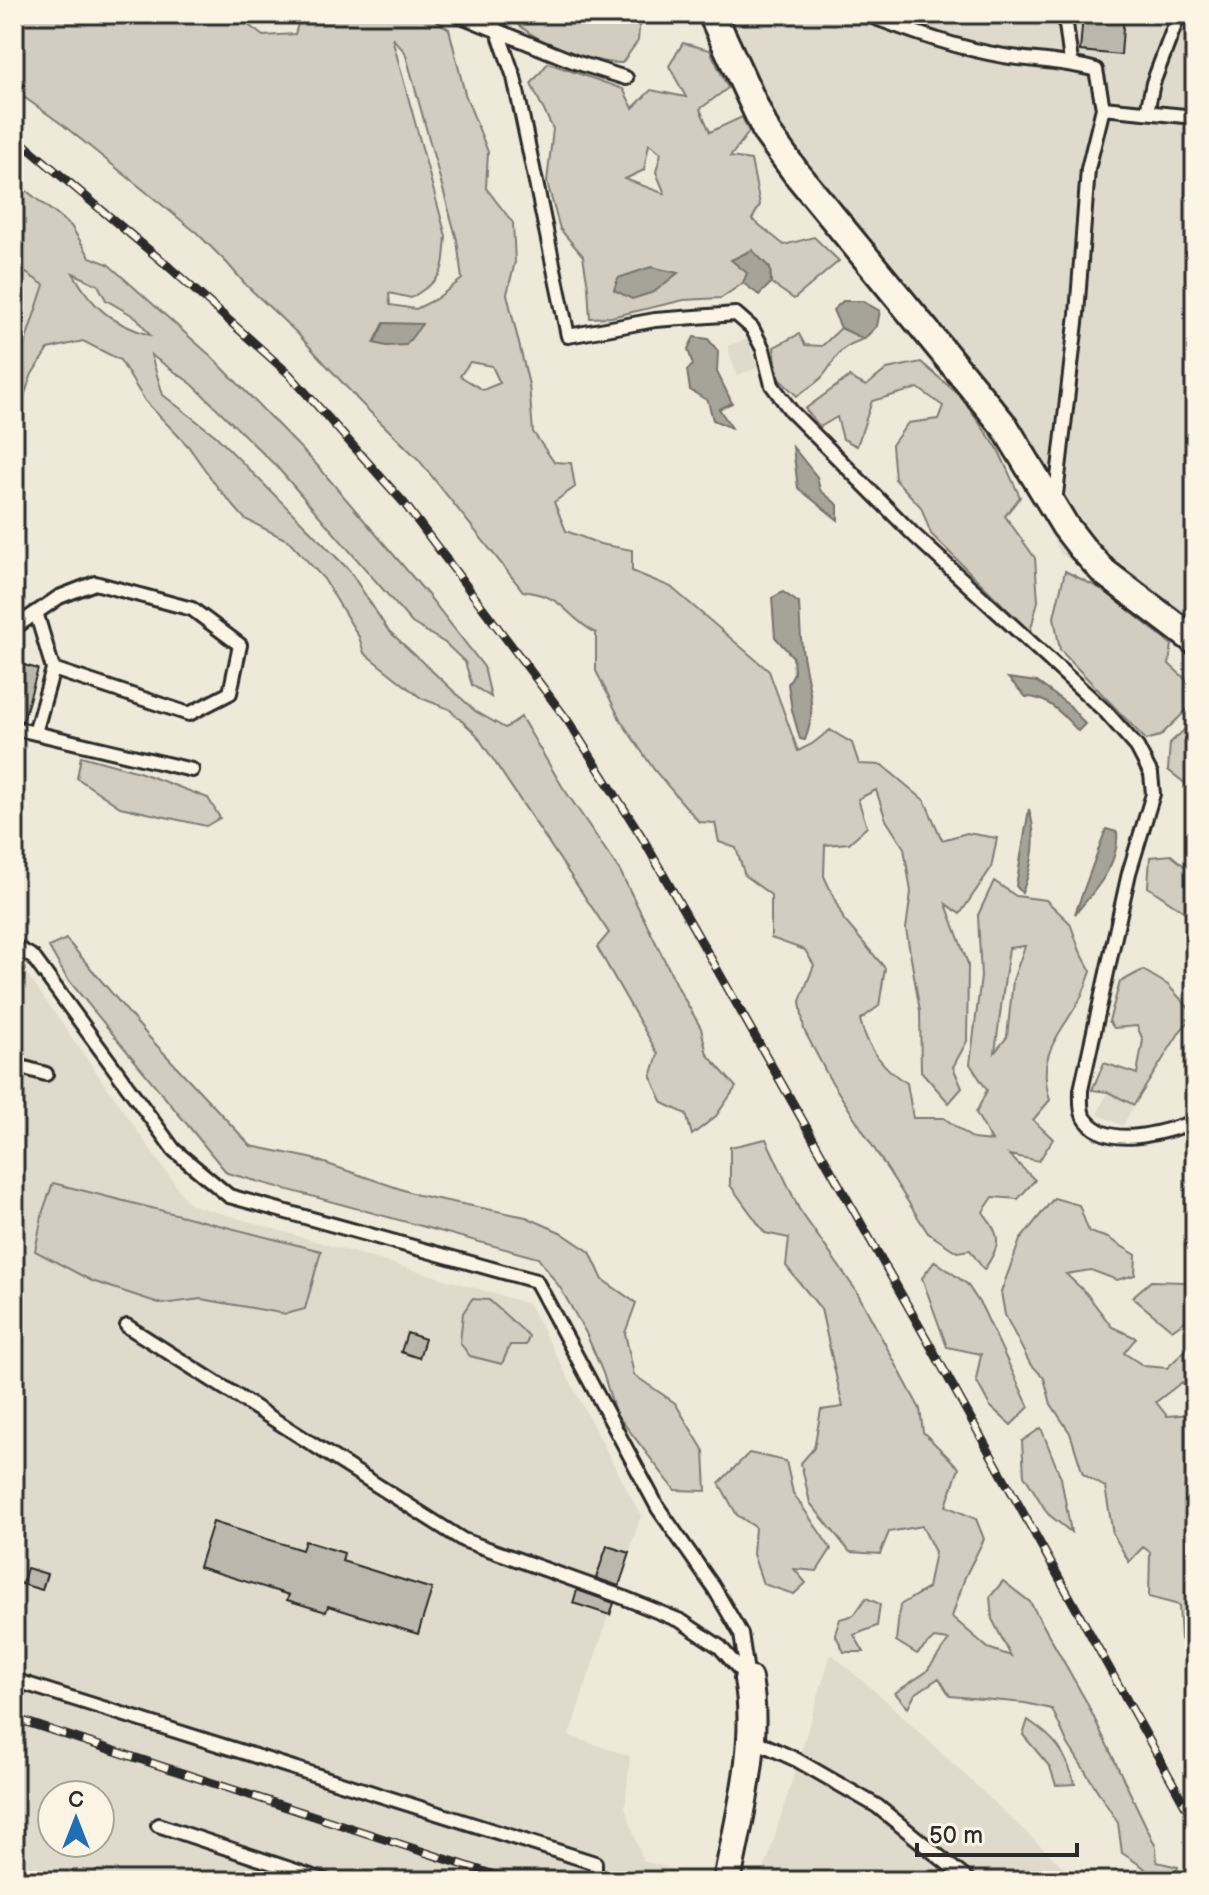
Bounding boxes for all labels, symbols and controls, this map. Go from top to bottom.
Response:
north arrow [36,1779,116,1859]
text: С [68,1787,84,1814]
scale bar [917,1807,1077,1857]
text: 50 m [929,1821,983,1850]

